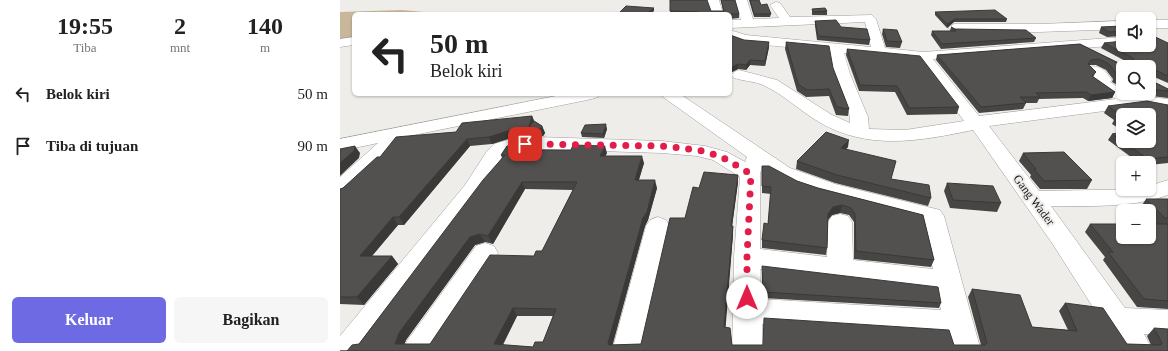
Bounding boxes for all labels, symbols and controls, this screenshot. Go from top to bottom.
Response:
map controls [1116,12,1156,244]
button: sound [1116,12,1156,52]
text: 19:55 [57,13,113,39]
text: 2 [174,13,186,39]
text: 140 [247,13,283,39]
icon: left [364,28,416,80]
text: 50 m [430,28,488,59]
text: Tiba [73,40,97,55]
text: mnt [170,40,190,55]
text: m [260,40,270,55]
button: search [1116,60,1156,100]
text: Belok kiri [430,61,503,81]
icon: left [12,83,34,105]
text: Belok kiri [46,86,110,102]
text: 50 m [298,86,328,102]
button: layers [1116,108,1156,148]
pin [508,127,542,161]
icon: arrive [514,133,536,155]
icon: arrive [12,135,34,157]
text: Tiba di tujuan [46,138,138,154]
text: 90 m [298,138,328,154]
button: + [1116,156,1156,196]
street label: Gang Wader [1010,172,1058,228]
button: − [1116,204,1156,244]
position arrow [726,277,768,319]
button: Keluar [12,297,166,343]
button: Bagikan [174,297,328,343]

